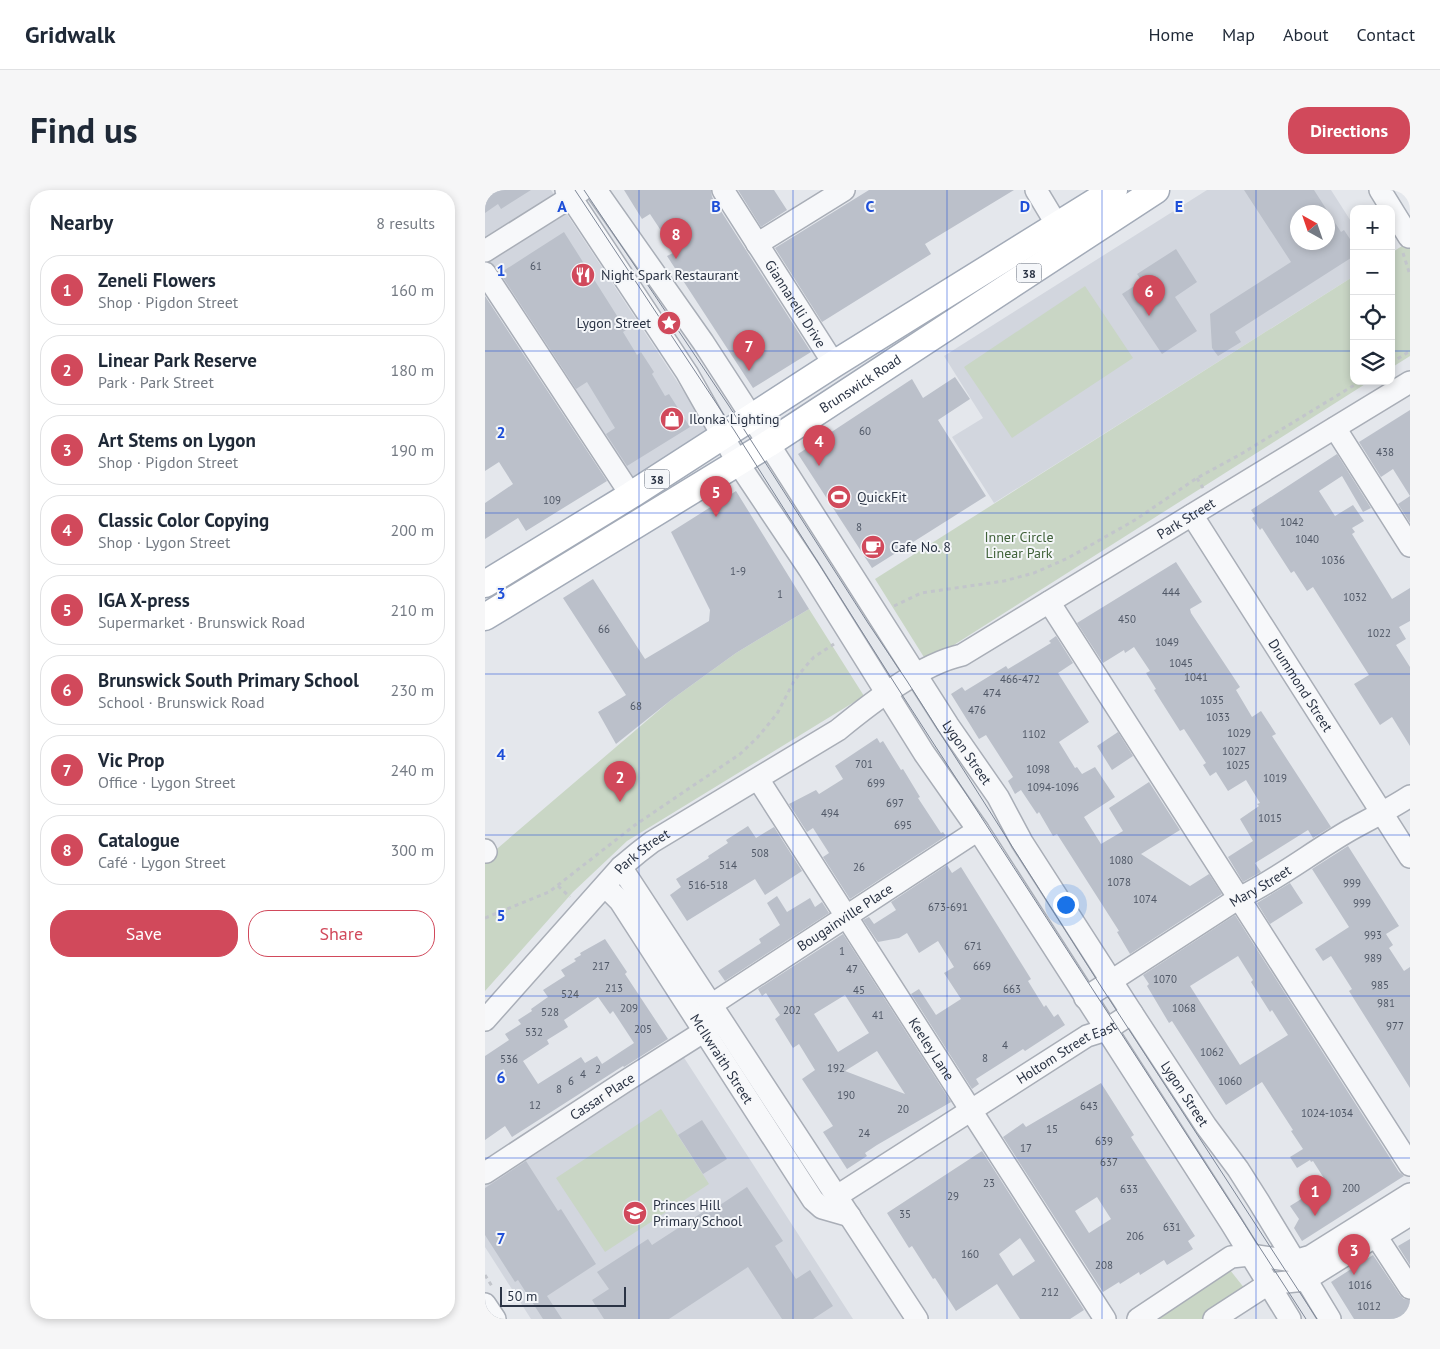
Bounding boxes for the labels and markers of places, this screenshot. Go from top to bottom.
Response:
pin: 8 [660,218,692,259]
restaurant icon: Night Spark Restaurant [570,262,596,288]
place label: Night Spark Restaurant [601,266,739,284]
pin: 6 [1133,275,1165,316]
place icon: Lygon Street [656,310,682,336]
place label: Lygon Street [577,314,651,332]
pin: 7 [733,330,765,371]
shop icon: Ilonka Lighting [659,406,685,432]
place label: Ilonka Lighting [689,410,780,428]
pin: 4 [803,425,835,466]
pin: 5 [700,476,732,517]
sports icon: QuickFit [826,484,852,510]
place label: QuickFit [857,488,907,506]
cafe icon: Cafe No. 8 [860,534,886,560]
place label: Cafe No. 8 [891,538,951,556]
pin: 2 [604,761,636,802]
pin: 1 [1299,1175,1331,1216]
place label: Princes Hill Primary School [653,1196,742,1230]
school or university icon: Princes Hill Primary School [622,1200,648,1226]
pin: 3 [1338,1234,1370,1275]

